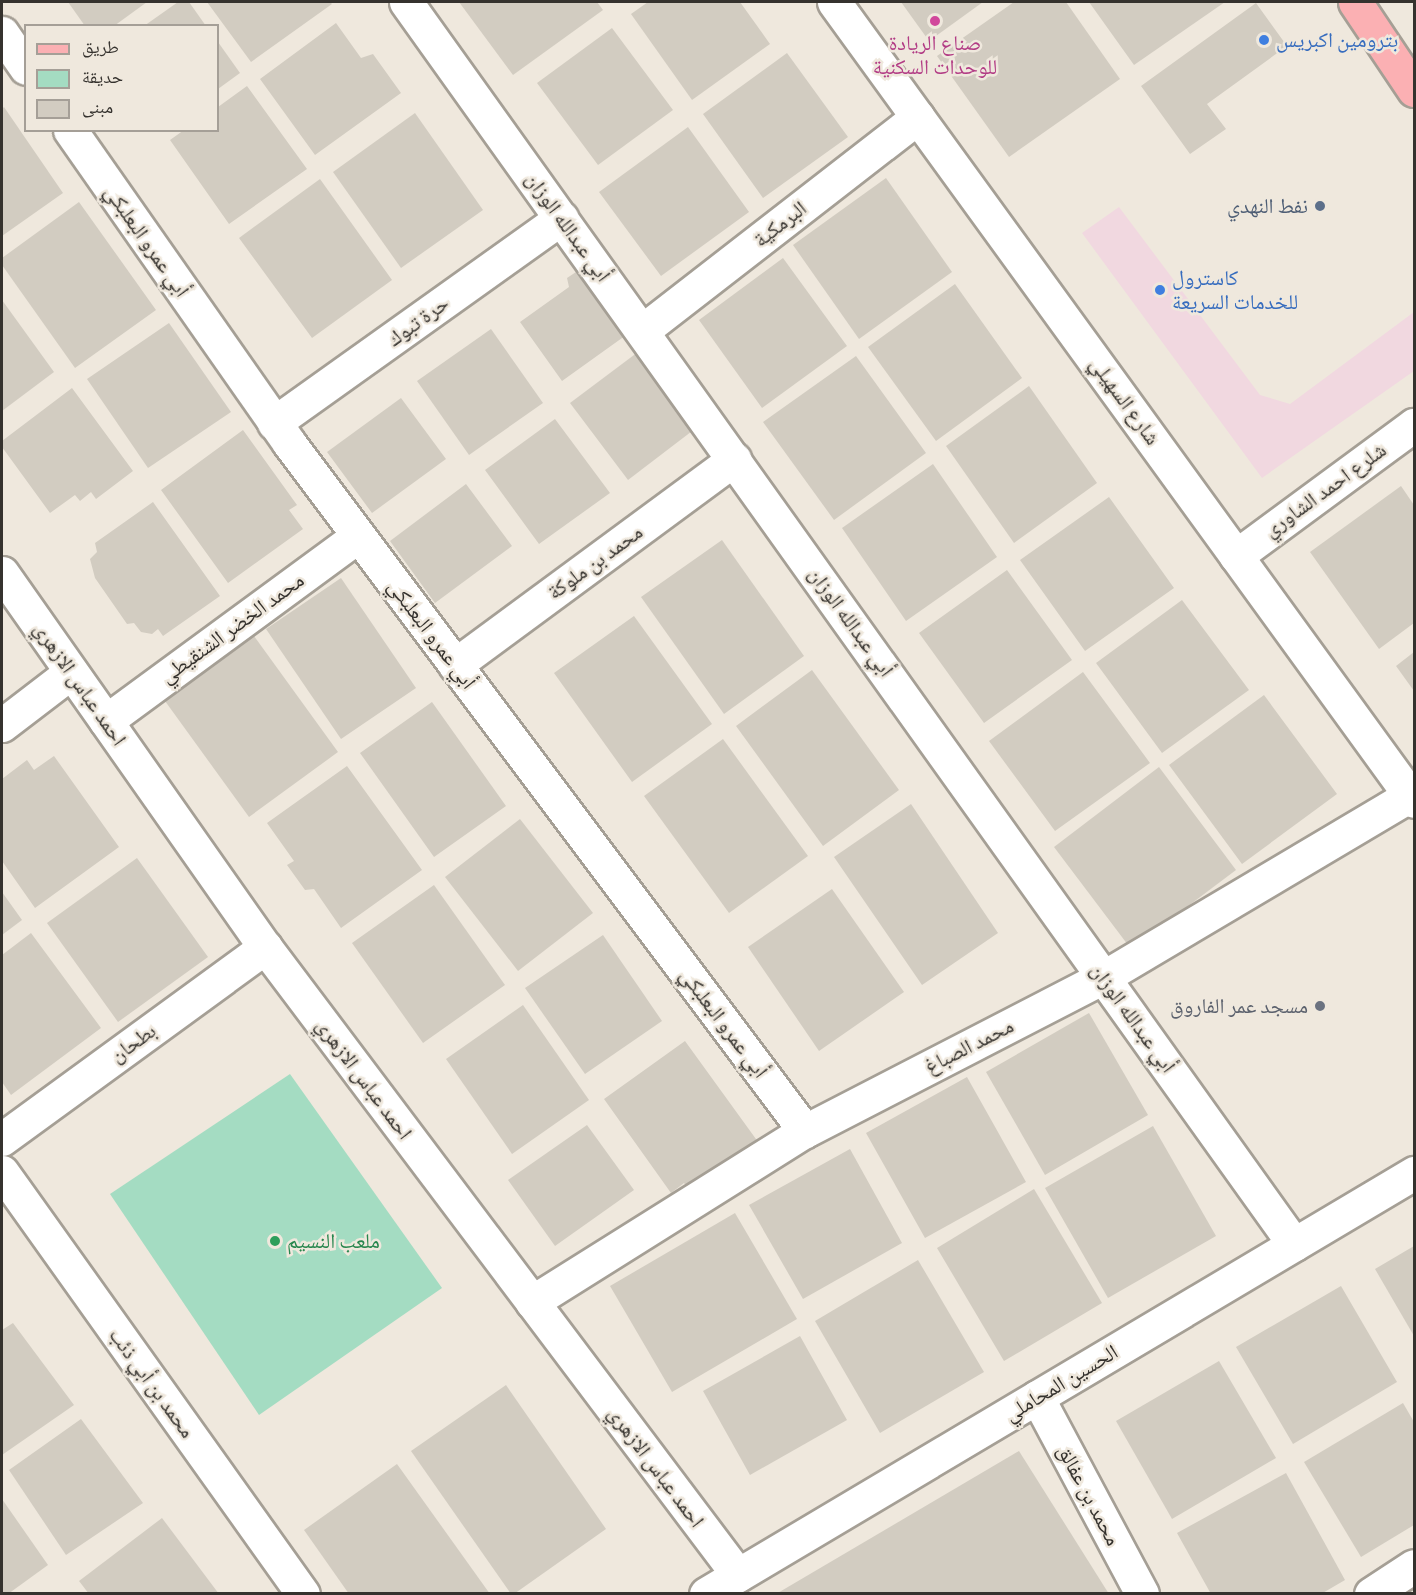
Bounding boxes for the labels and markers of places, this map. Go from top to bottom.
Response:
marker: صناع الريادة للوحدات السكنية [928,14,942,28]
place label: بترومين اكبريس [1276,27,1398,53]
place label: صناع الريادة للوحدات السكنية [873,30,997,80]
marker: بترومين اكبريس [1257,33,1271,47]
place label: نفط النهدي [1227,193,1308,219]
marker: نفط النهدي [1313,199,1327,213]
place label: كاسترول للخدمات السريعة [1172,265,1298,315]
marker: كاسترول للخدمات السريعة [1153,283,1167,297]
place label: مسجد عمر الفاروق [1170,993,1308,1019]
marker: مسجد عمر الفاروق [1313,999,1327,1013]
place label: ملعب النسيم [287,1228,380,1254]
marker: ملعب النسيم [268,1234,282,1248]

